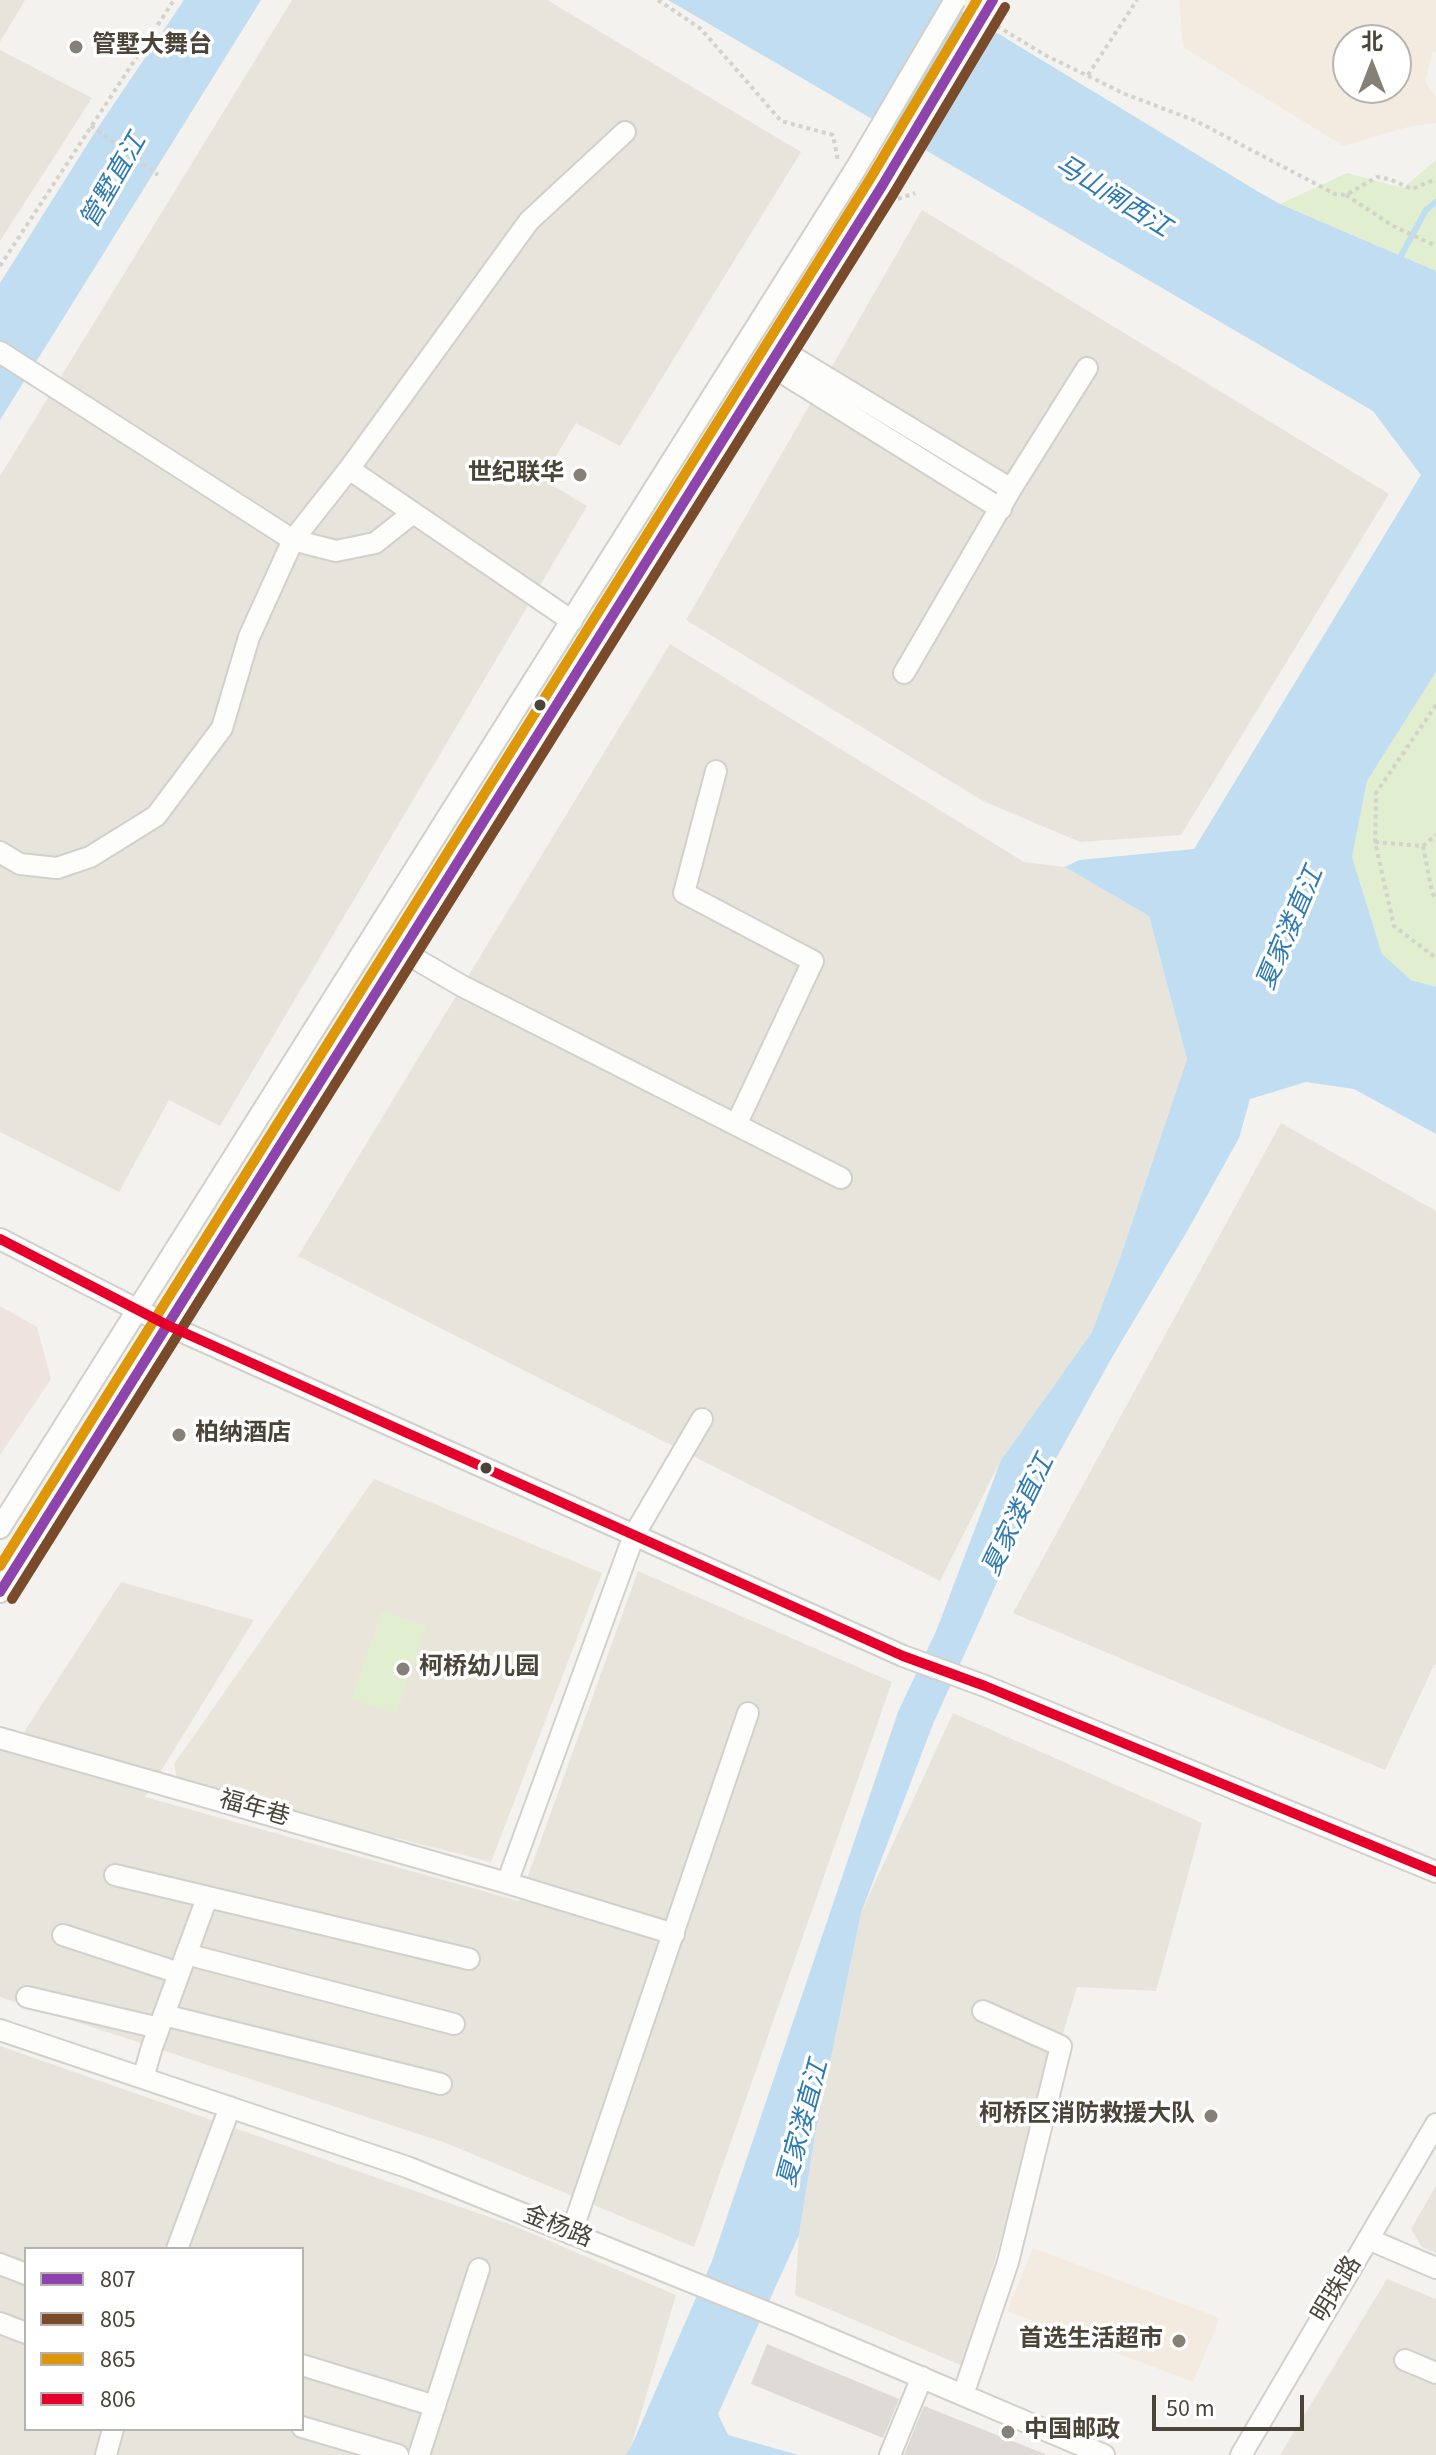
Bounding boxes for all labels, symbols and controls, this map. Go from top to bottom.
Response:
north arrow [1332,24,1412,104]
text: 北 [1361,26,1383,58]
place label: 管墅大舞台 [92,33,212,61]
marker: 管墅大舞台 [67,38,85,56]
water label: 管墅直江 [75,129,155,235]
water label: 马山闸西江 [1049,150,1175,246]
place label: 世纪联华 [468,461,564,489]
marker: 世纪联华 [571,466,589,484]
unlabelled marker [532,697,548,713]
water label: 夏家溇直江 [1252,863,1332,995]
place label: 柏纳酒店 [195,1421,291,1449]
marker: 柏纳酒店 [170,1426,188,1444]
water label: 夏家溇直江 [977,1451,1063,1581]
unlabelled marker [478,1460,494,1476]
place label: 柯桥幼儿园 [419,1655,539,1683]
marker: 柯桥幼儿园 [394,1660,412,1678]
street label: 福年巷 [215,1786,293,1834]
water label: 夏家溇直江 [773,2057,837,2191]
place label: 柯桥区消防救援大队 [979,2102,1195,2130]
marker: 柯桥区消防救援大队 [1202,2107,1220,2125]
street label: 金杨路 [518,2201,596,2255]
legend [24,2247,304,2431]
street label: 明珠路 [1307,2252,1369,2328]
text: 807 [100,2262,136,2297]
text: 805 [100,2302,136,2337]
place label: 首选生活超市 [1019,2327,1163,2355]
marker: 首选生活超市 [1170,2332,1188,2350]
text: 865 [100,2342,136,2377]
scale bar [1156,2379,1308,2429]
text: 806 [100,2382,136,2417]
text: 50 m [1166,2391,1215,2426]
place label: 中国邮政 [1024,2418,1120,2446]
marker: 中国邮政 [999,2423,1017,2441]

